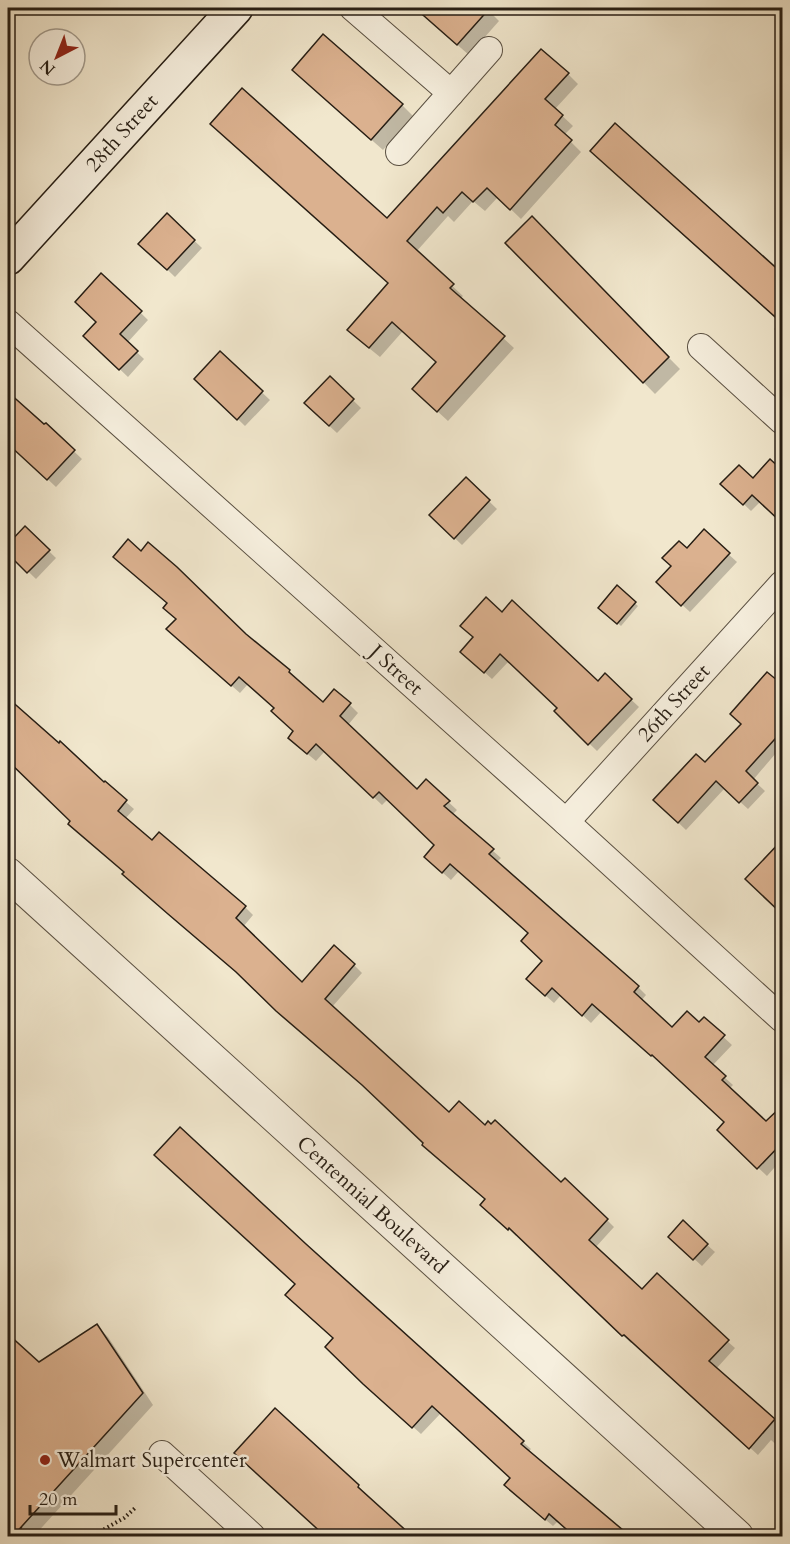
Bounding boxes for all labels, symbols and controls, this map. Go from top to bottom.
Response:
north arrow [27,27,87,87]
text: N [35,55,60,80]
street label: 28th Street [79,87,165,178]
street label: J Street [361,636,429,702]
street label: 26th Street [631,657,717,748]
street label: Centennial Boulevard [290,1129,454,1281]
place label: Walmart Supercenter [56,1446,247,1475]
marker: Walmart Supercenter [38,1453,52,1467]
scale bar [30,1478,116,1516]
text: 20 m [39,1487,78,1512]

